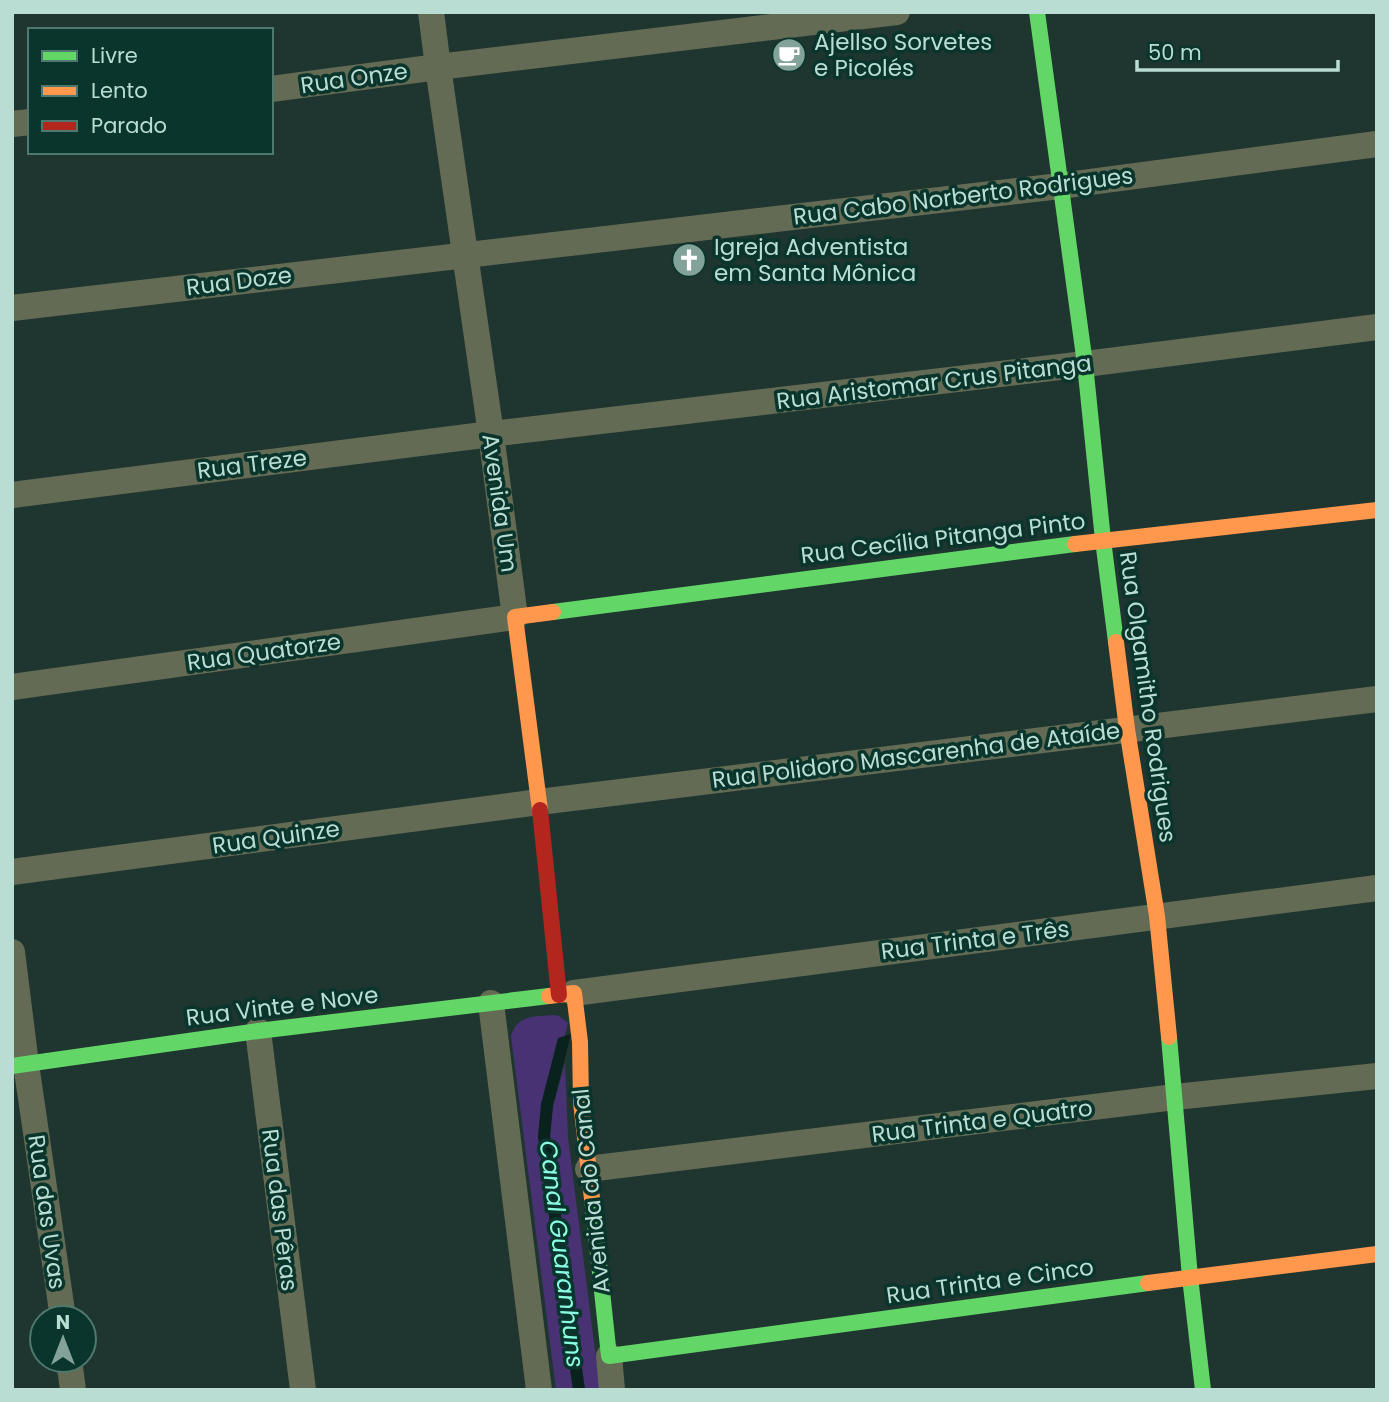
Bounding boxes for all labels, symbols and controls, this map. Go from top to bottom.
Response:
place label: Ajellso Sorvetes e Picolés [814,26,992,84]
legend [28,28,273,154]
scale bar [1137,28,1338,72]
cafe icon: Ajellso Sorvetes e Picolés [770,36,808,74]
text: 50 m [1148,38,1202,67]
text: Livre [91,41,138,70]
street label: Rua Onze [298,55,410,101]
text: Lento [91,76,148,105]
text: Parado [91,111,167,140]
street label: Rua Cabo Norberto Rodrigues [791,159,1135,233]
place label: Igreja Adventista em Santa Mônica [714,231,916,289]
church icon: Igreja Adventista em Santa Mônica [670,241,708,279]
street label: Rua Doze [184,259,294,303]
street label: Rua Aristomar Crus Pitanga [775,347,1093,417]
street label: Avenida Um [474,432,526,574]
street label: Rua Treze [195,441,309,487]
street label: Rua Cecília Pitanga Pinto [799,505,1087,571]
street label: Rua Olgamitho Rodrigues [1112,549,1184,845]
street label: Rua Quatorze [185,625,343,679]
street label: Rua Polidoro Mascarenha de Ataíde [710,714,1122,796]
street label: Rua Quinze [210,812,342,862]
street label: Rua Trinta e Três [879,913,1071,967]
street label: Rua Vinte e Nove [184,978,380,1034]
street label: Avenida do Canal [564,1087,618,1295]
street label: Rua Trinta e Quatro [870,1092,1094,1150]
street label: Rua das Pêras [254,1127,306,1293]
street label: Rua das Uvas [20,1133,74,1291]
water label: Canal Guaranhuns [532,1138,592,1370]
street label: Rua Trinta e Cinco [884,1251,1096,1311]
north arrow [28,1304,98,1374]
text: N [56,1309,70,1336]

